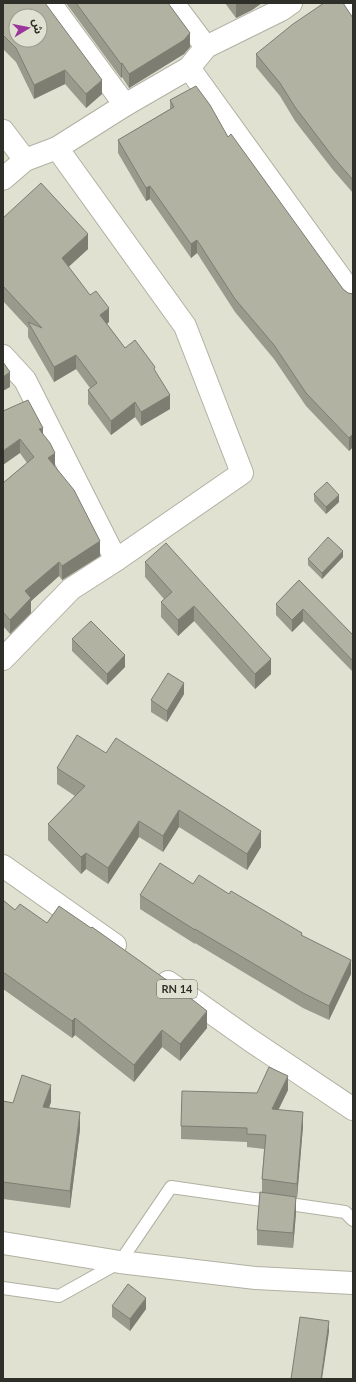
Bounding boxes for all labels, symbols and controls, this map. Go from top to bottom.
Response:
north arrow [8,8,48,48]
text: ش [30,18,46,35]
road number: RN 14 [157,980,197,998]

